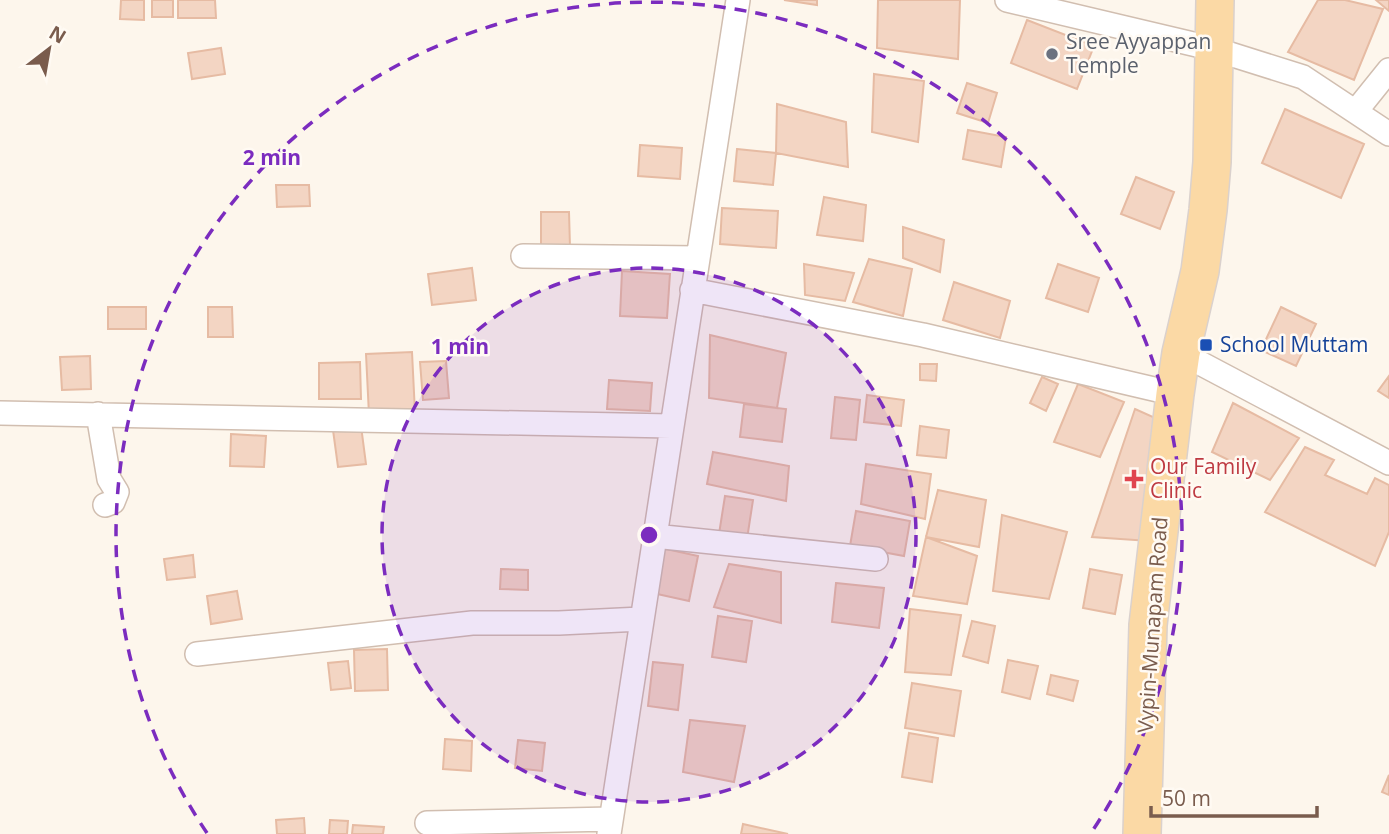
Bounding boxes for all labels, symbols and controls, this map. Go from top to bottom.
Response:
north arrow [14,14,84,84]
text: N [44,19,71,50]
place label: Sree Ayyappan Temple [1066,27,1211,79]
marker: Sree Ayyappan Temple [1044,46,1060,62]
text: 2 min [243,143,301,171]
place label: School Muttam [1220,330,1368,358]
text: 1 min [431,332,489,360]
marker: School Muttam [1198,337,1214,353]
place label: Our Family Clinic [1150,452,1257,504]
marker: Our Family Clinic [1124,469,1144,489]
street label: Vypin-Munapam Road [1130,516,1174,734]
centre of rings [637,523,661,547]
scale bar [1151,774,1317,818]
text: 50 m [1162,784,1211,812]

